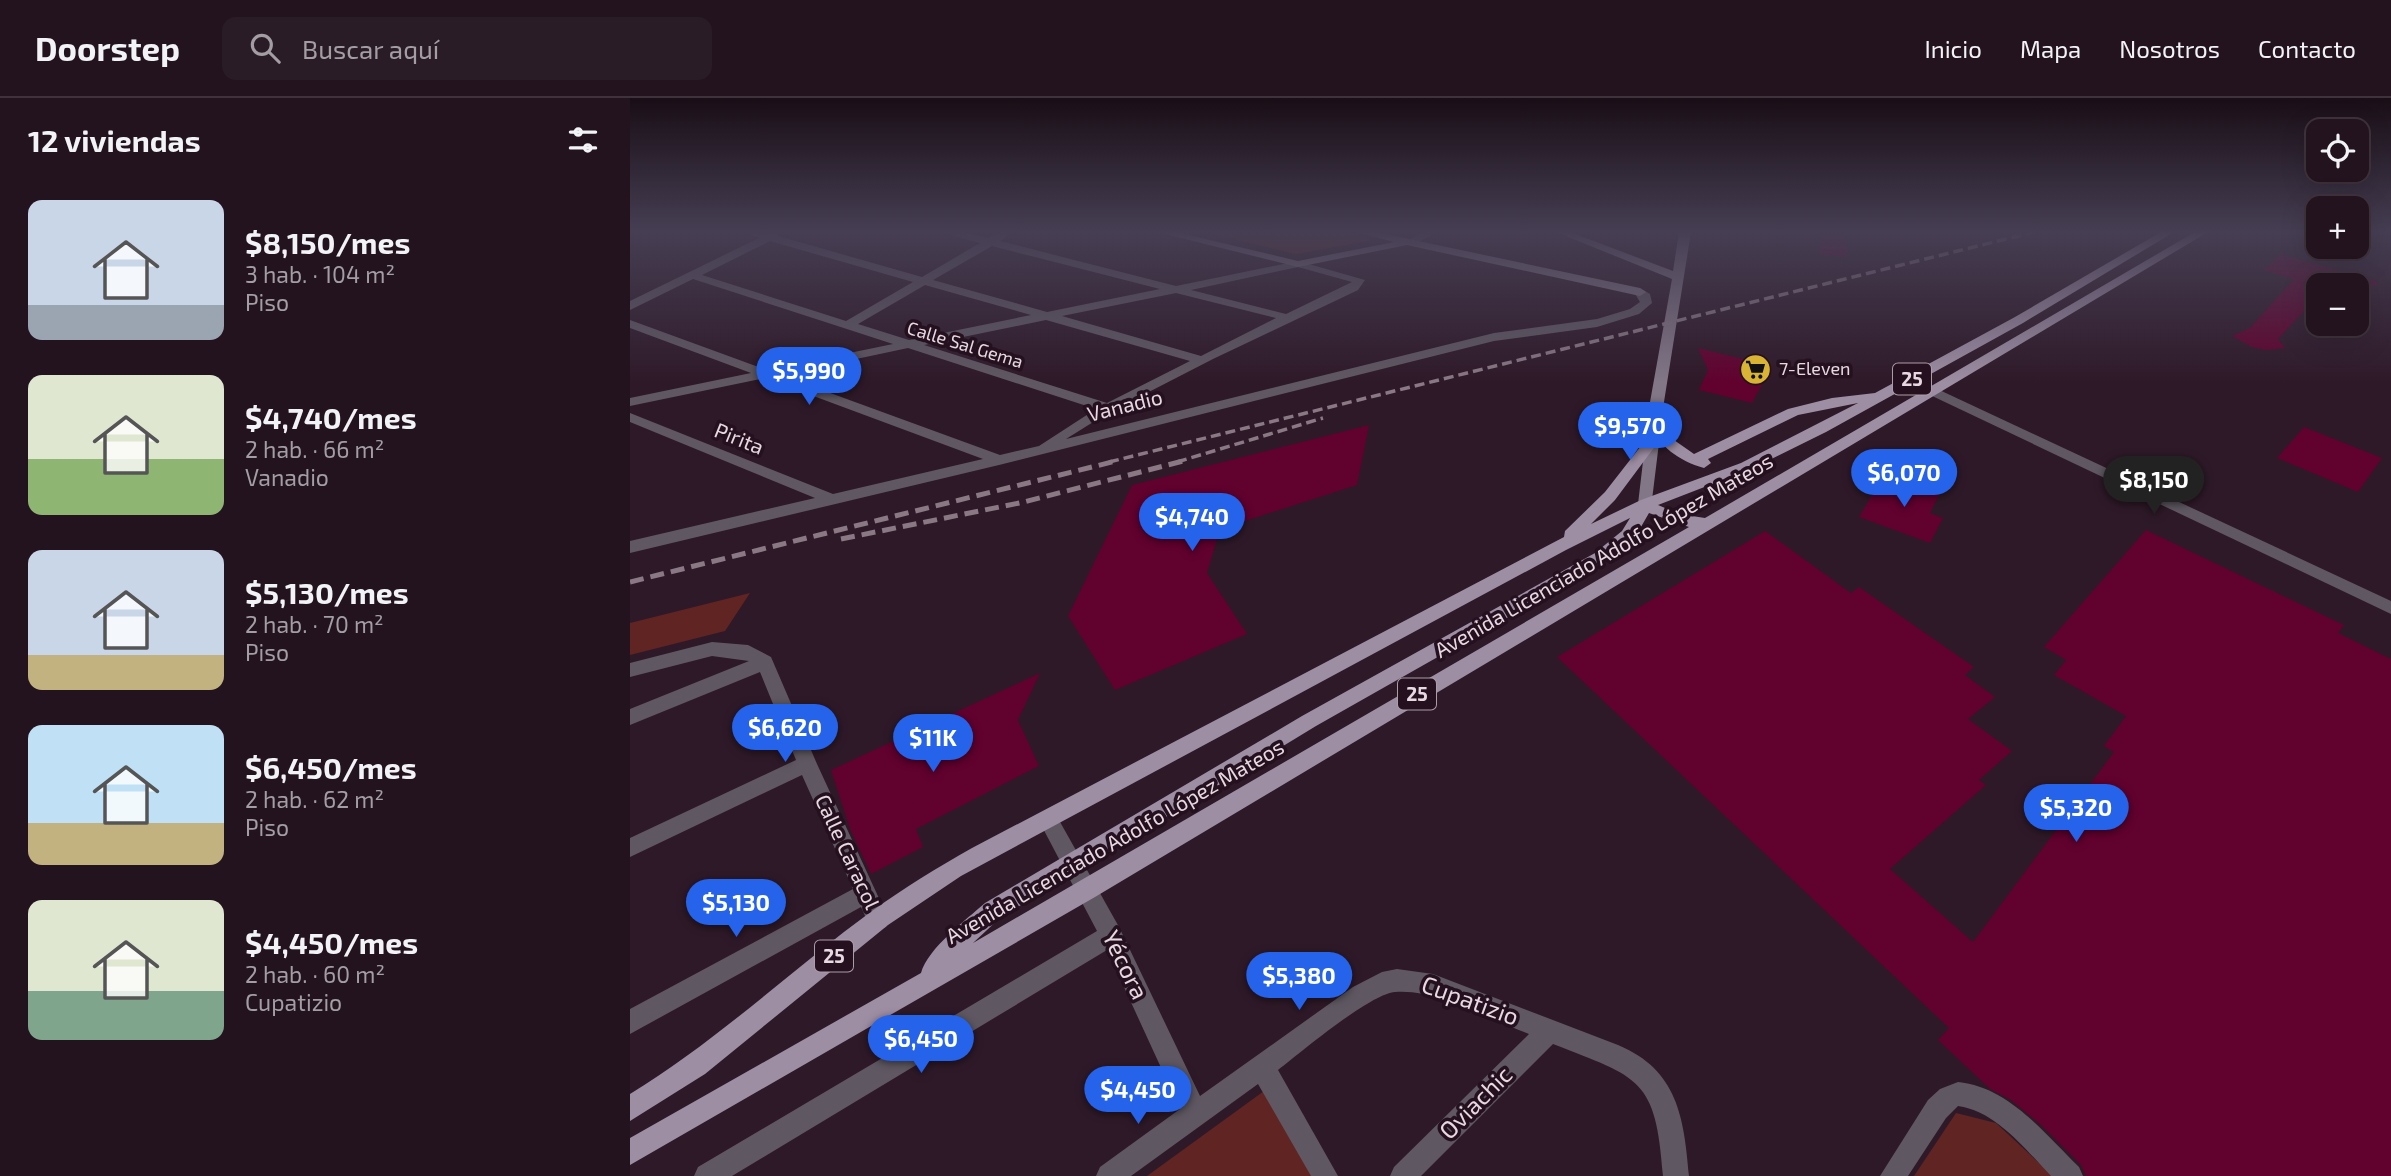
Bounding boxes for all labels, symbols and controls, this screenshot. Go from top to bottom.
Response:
search box [222,17,712,80]
text: Doorstep [35,28,180,68]
icon: search [246,29,284,67]
text: Buscar aquí [302,33,439,64]
text: Inicio [1924,34,1982,63]
text: Mapa [2020,34,2081,63]
text: Nosotros [2119,34,2220,63]
text: Contacto [2258,34,2356,63]
map controls [2306,119,2369,336]
button: locate [2306,119,2369,182]
icon: filters [564,121,602,159]
text: 12 viviendas [28,122,201,158]
button: + [2306,196,2369,259]
text: $8,150/mes [245,224,410,260]
icon: home [84,228,168,312]
text: 3 hab. · 104 m² [245,260,395,288]
button: − [2306,273,2369,336]
text: Piso [245,288,289,316]
street label: Calle Sal Gema [905,316,1026,372]
pin: $5,990 [752,348,866,407]
supermarket icon: 7-Eleven [1739,352,1773,386]
text: $5,990 [772,356,846,384]
place label: 7-Eleven [1779,357,1851,379]
road number: 25 [1893,364,1931,394]
street label: Vanadio [1084,383,1165,426]
text: $4,740/mes [245,399,417,435]
pin: $9,570 [1573,402,1687,462]
icon: home [84,403,168,487]
text: $9,570 [1594,411,1666,439]
street label: Pirita [711,417,768,459]
text: 2 hab. · 66 m² [245,435,384,463]
street label: Avenida Licenciado Adolfo López Mateos [1430,447,1777,662]
pin: $6,070 [1847,450,1961,509]
pin: $8,150 [2097,456,2211,516]
text: $6,070 [1867,458,1941,486]
text: Vanadio [245,463,329,491]
text: $8,150 [2119,465,2189,493]
pin: $4,740 [1135,494,1249,553]
text: $4,740 [1155,502,1229,530]
text: $5,130/mes [245,574,409,610]
icon: home [84,578,168,662]
text: 2 hab. · 70 m² [245,610,384,638]
text: Piso [245,638,289,666]
road number: 25 [1398,678,1436,709]
pin: $6,620 [728,704,842,764]
text: $6,620 [748,713,822,741]
pin: $11K [892,714,974,774]
text: $11K [909,723,957,751]
street label: Avenida Licenciado Adolfo López Mateos [941,733,1288,948]
text: $6,450/mes [245,749,417,785]
icon: home [84,753,168,837]
pin: $5,320 [2019,784,2133,844]
text: 2 hab. · 62 m² [245,785,384,813]
street label: Calle Caracol [811,790,886,913]
text: $5,320 [2040,793,2112,821]
text: Piso [245,813,289,841]
pin: $5,130 [679,880,793,939]
text: $5,130 [702,888,770,916]
text: $4,450/mes [245,924,418,960]
street label: Yécora [1097,925,1155,1003]
icon: home [84,928,168,1012]
road number: 25 [815,940,853,972]
pin: $5,380 [1242,953,1356,1012]
text: 2 hab. · 60 m² [245,960,385,988]
text: $5,380 [1262,961,1336,989]
street label: Cupatizio [1418,969,1523,1031]
text: Cupatizio [245,988,342,1016]
pin: $6,450 [864,1016,978,1075]
text: $6,450 [884,1024,958,1052]
street label: Oviachic [1432,1059,1517,1144]
pin: $4,450 [1081,1066,1195,1126]
text: $4,450 [1100,1075,1176,1103]

